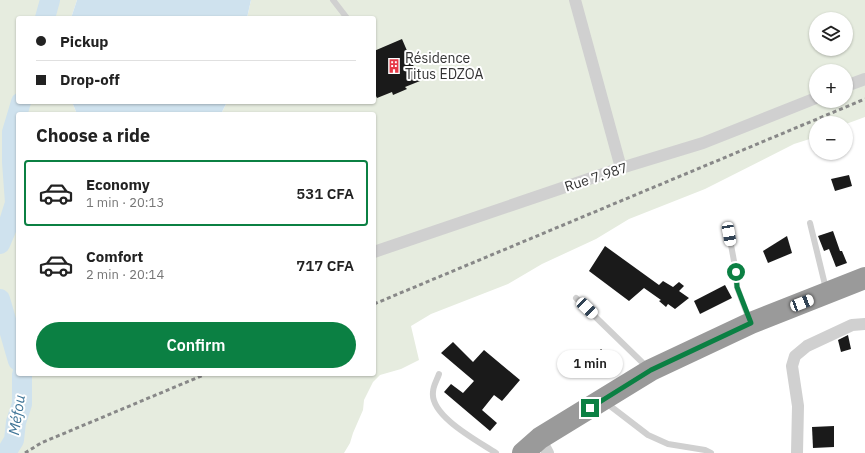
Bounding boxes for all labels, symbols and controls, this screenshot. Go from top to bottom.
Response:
map controls [809,12,853,160]
button: layers [809,12,853,56]
text: Pickup [60,32,108,51]
place label: Résidence Titus EDZOA [405,49,483,83]
building icon: Résidence Titus EDZOA [386,58,402,74]
button: + [809,64,853,108]
text: Drop-off [60,70,120,89]
button: − [809,116,853,160]
text: Choose a ride [36,124,150,147]
street label: Rue 7.987 [562,158,630,196]
icon: car [38,175,74,211]
text: Economy [86,175,150,194]
text: 531 CFA [296,184,354,203]
text: 1 min · 20:13 [86,194,164,211]
car [721,221,737,247]
icon: car [38,247,74,283]
text: Comfort [86,247,143,266]
text: 717 CFA [296,256,354,275]
route start [727,263,745,281]
text: 2 min · 20:14 [86,266,164,283]
car [789,293,815,313]
car [574,295,600,321]
button: Confirm [36,322,356,368]
callout: 1 min [557,350,623,378]
text: 1 min [573,355,607,372]
water label: Méfou [4,393,29,436]
route end [581,399,599,417]

